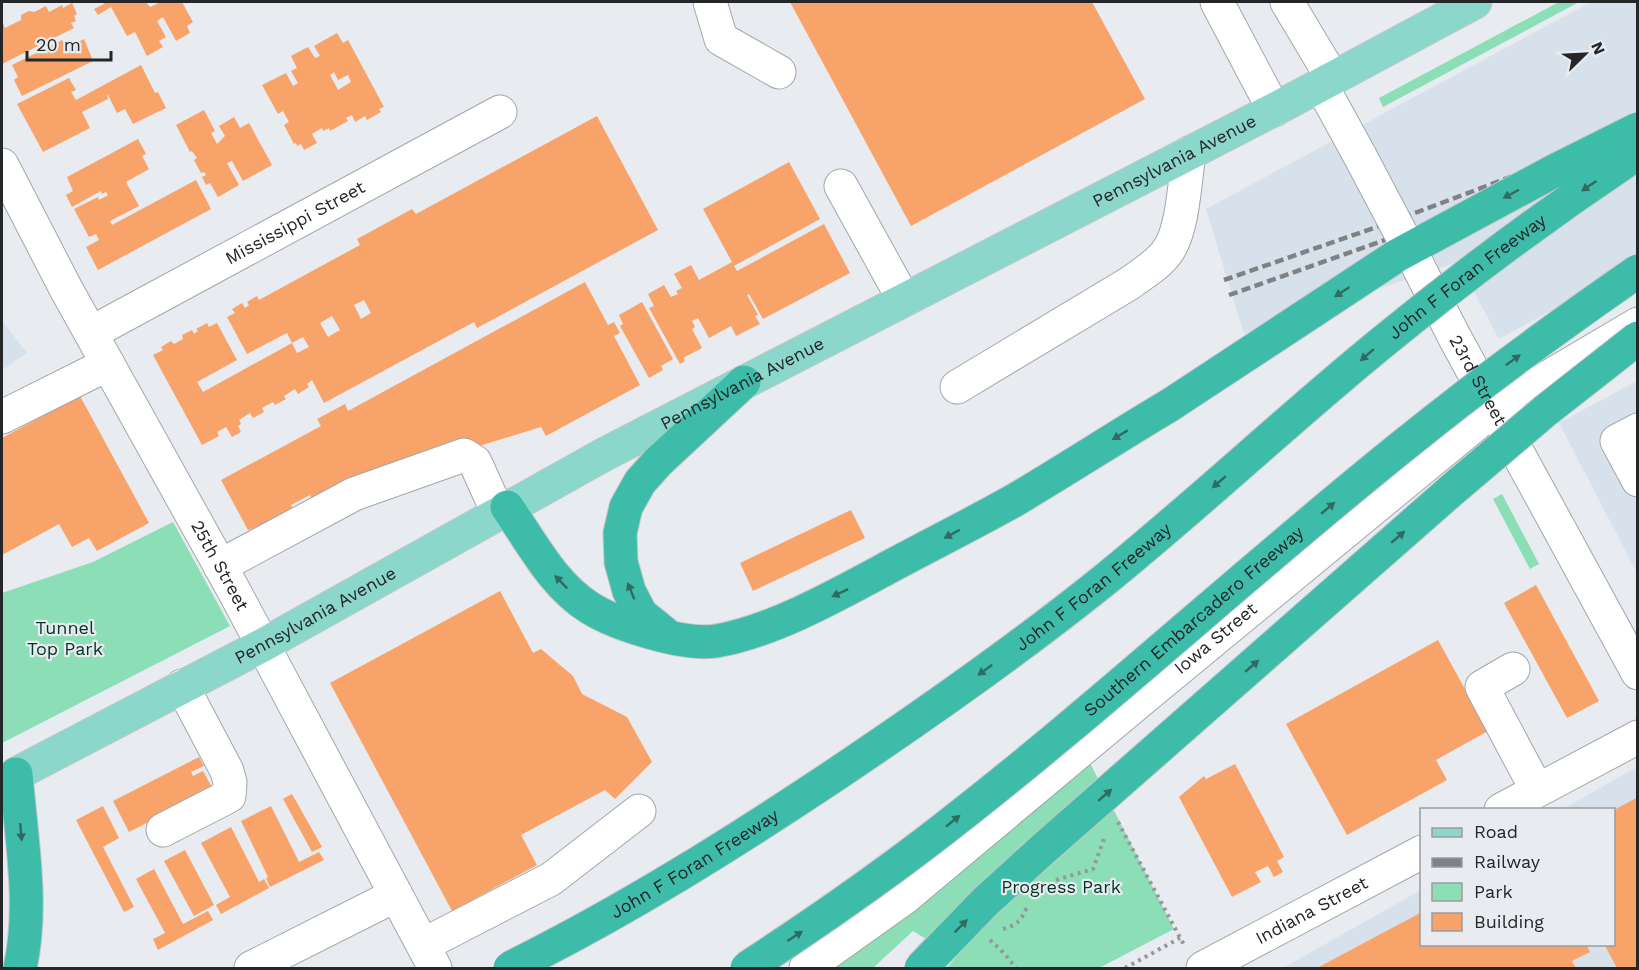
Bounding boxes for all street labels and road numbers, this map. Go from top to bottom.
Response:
street label: Pennsylvania Avenue [1089,110,1259,211]
street label: Mississippi Street [221,176,369,268]
street label: John F Foran Freeway [1384,209,1550,343]
street label: 23rd Street [1445,331,1512,429]
street label: Pennsylvania Avenue [657,332,827,434]
street label: 25th Street [187,516,254,615]
street label: John F Foran Freeway [1011,518,1176,655]
street label: Southern Embarcadero Freeway [1079,521,1308,721]
street label: Pennsylvania Avenue [231,562,399,668]
street label: Iowa Street [1170,598,1261,678]
street label: John F Foran Freeway [607,804,783,923]
street label: Indiana Street [1252,871,1372,948]

